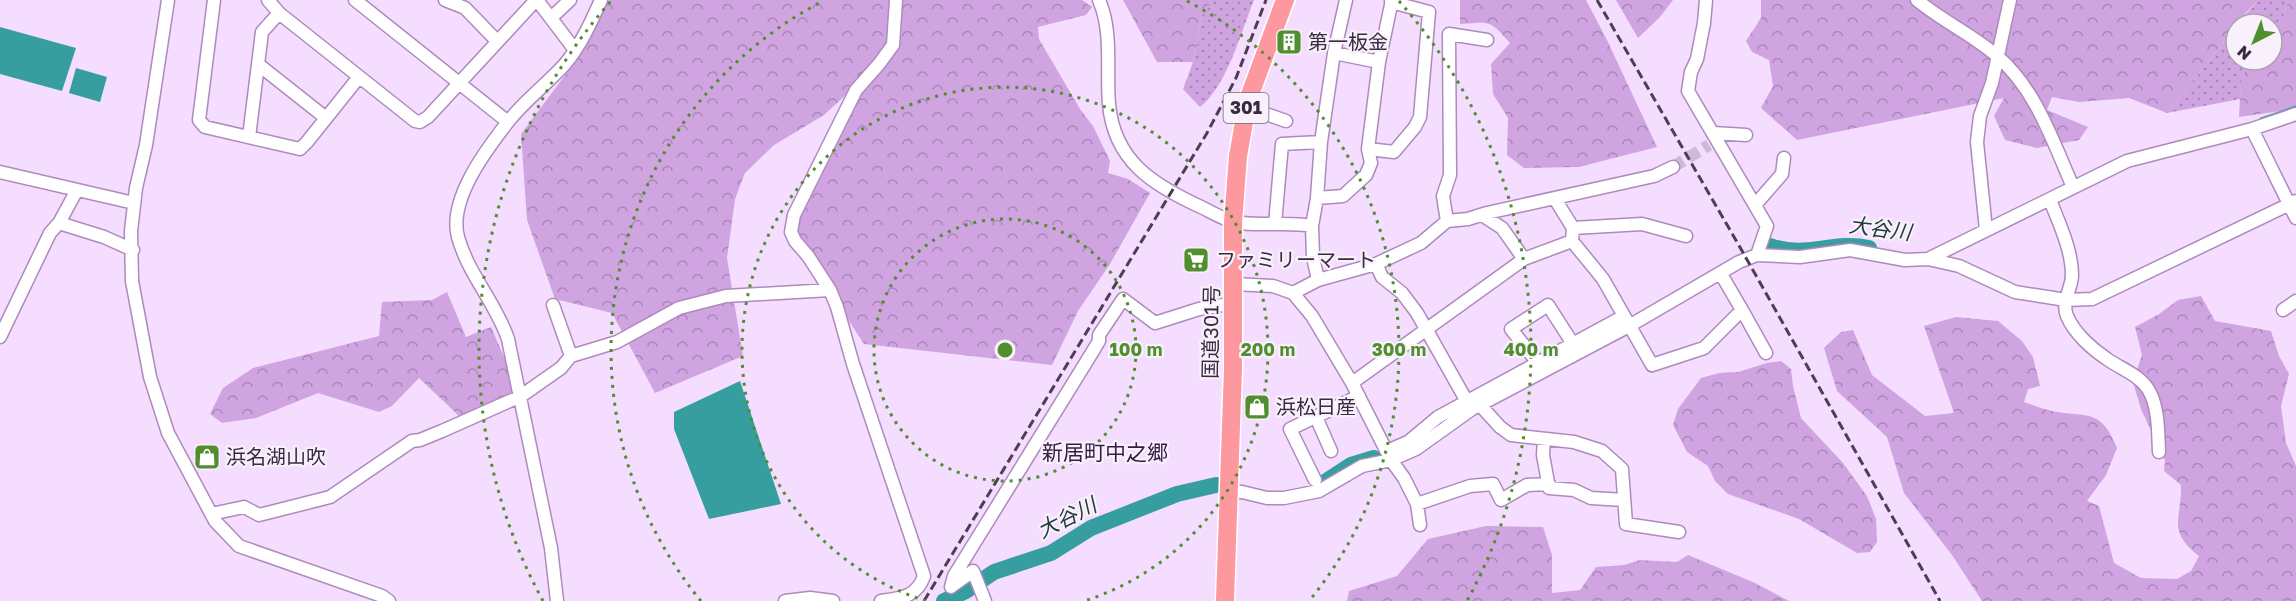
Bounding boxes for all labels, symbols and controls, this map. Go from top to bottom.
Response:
north arrow [2224,12,2284,72]
building icon: 第一板金 [1274,27,1304,57]
place label: 第一板金 [1308,29,1388,53]
text: N [2233,42,2255,65]
road number: 301 [1224,93,1268,123]
water label: 大谷川 [1847,211,1915,245]
supermarket icon: ファミリーマート [1181,245,1211,275]
place label: ファミリーマート [1216,247,1376,271]
street label: 国道301号 [1197,285,1223,379]
text: 100 m [1110,338,1162,360]
text: 200 m [1241,338,1295,360]
text: 300 m [1372,338,1426,360]
text: 400 m [1504,338,1558,360]
centre of rings [995,340,1015,360]
shop icon: 浜松日産 [1242,392,1272,422]
place label: 浜松日産 [1276,394,1356,418]
district label: 新居町中之郷 [1042,439,1168,465]
shop icon: 浜名湖山吹 [192,442,222,472]
place label: 浜名湖山吹 [226,444,326,468]
water label: 大谷川 [1033,490,1102,543]

